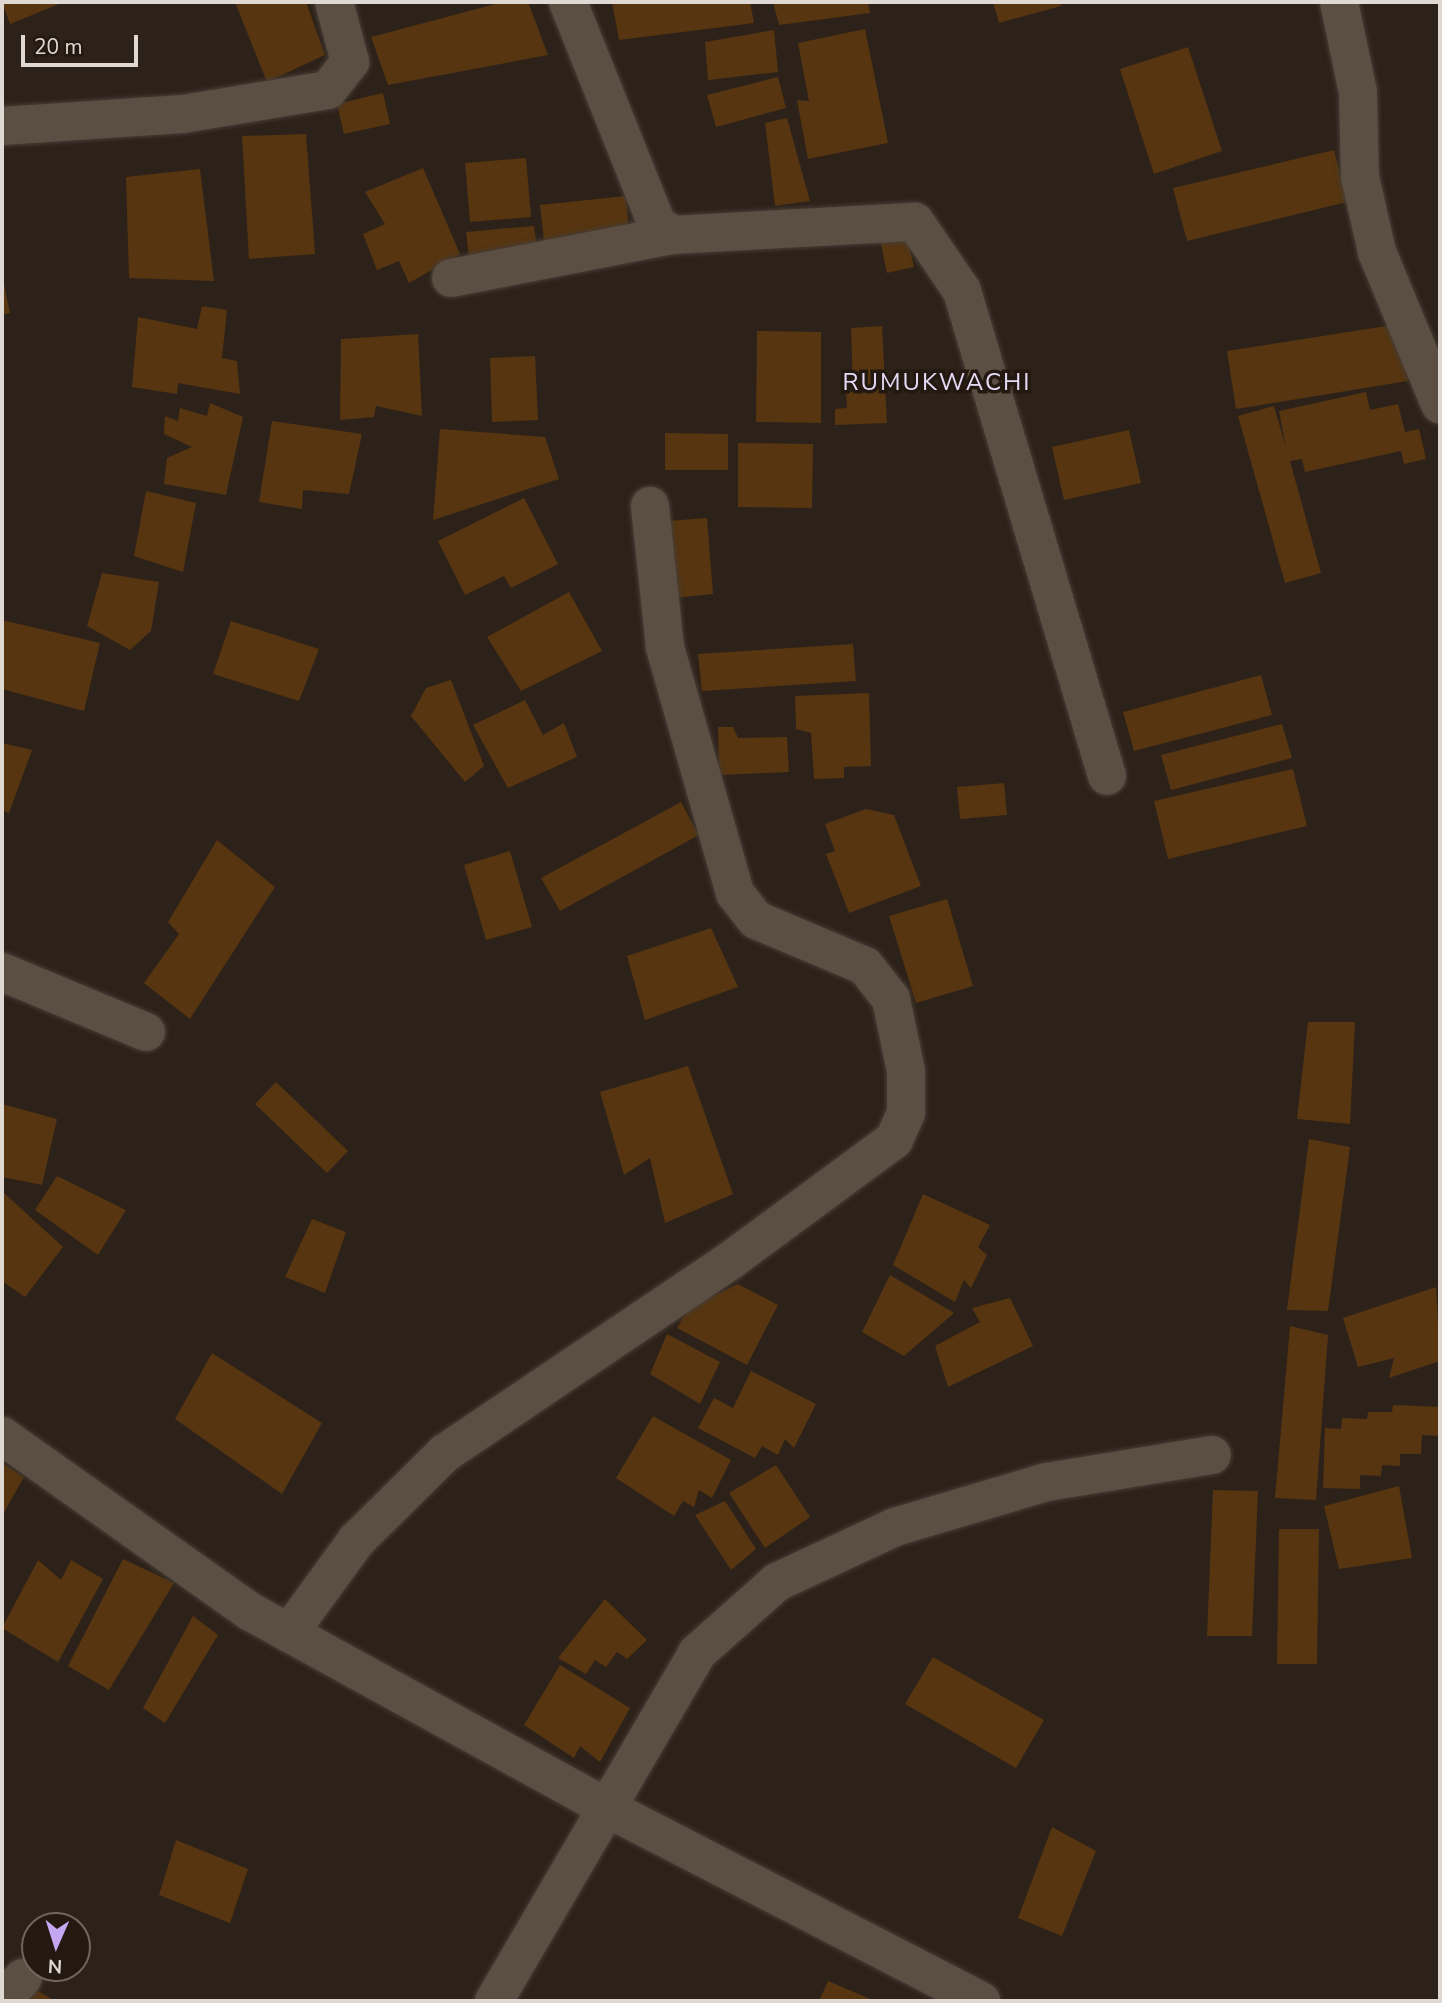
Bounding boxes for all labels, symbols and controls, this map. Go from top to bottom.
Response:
scale bar [24,21,142,65]
text: 20 m [34,33,83,61]
district label: RUMUKWACHI [844,369,1030,397]
north arrow [21,1912,91,1982]
text: N [47,1953,63,1979]

